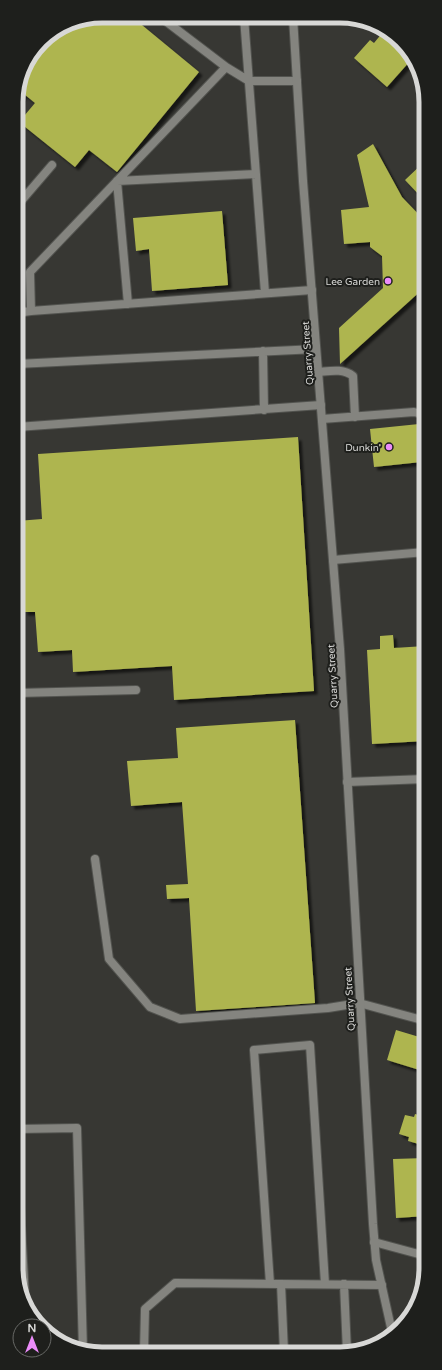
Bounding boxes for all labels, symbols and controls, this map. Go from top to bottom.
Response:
place label: Lee Garden [325,276,380,288]
marker: Lee Garden [383,276,393,286]
street label: Quarry Street [300,320,316,385]
place label: Dunkin' [345,442,381,454]
marker: Dunkin' [384,442,394,452]
street label: Quarry Street [325,644,341,708]
street label: Quarry Street [342,967,358,1031]
north arrow [12,1318,52,1358]
text: N [28,1322,36,1335]

